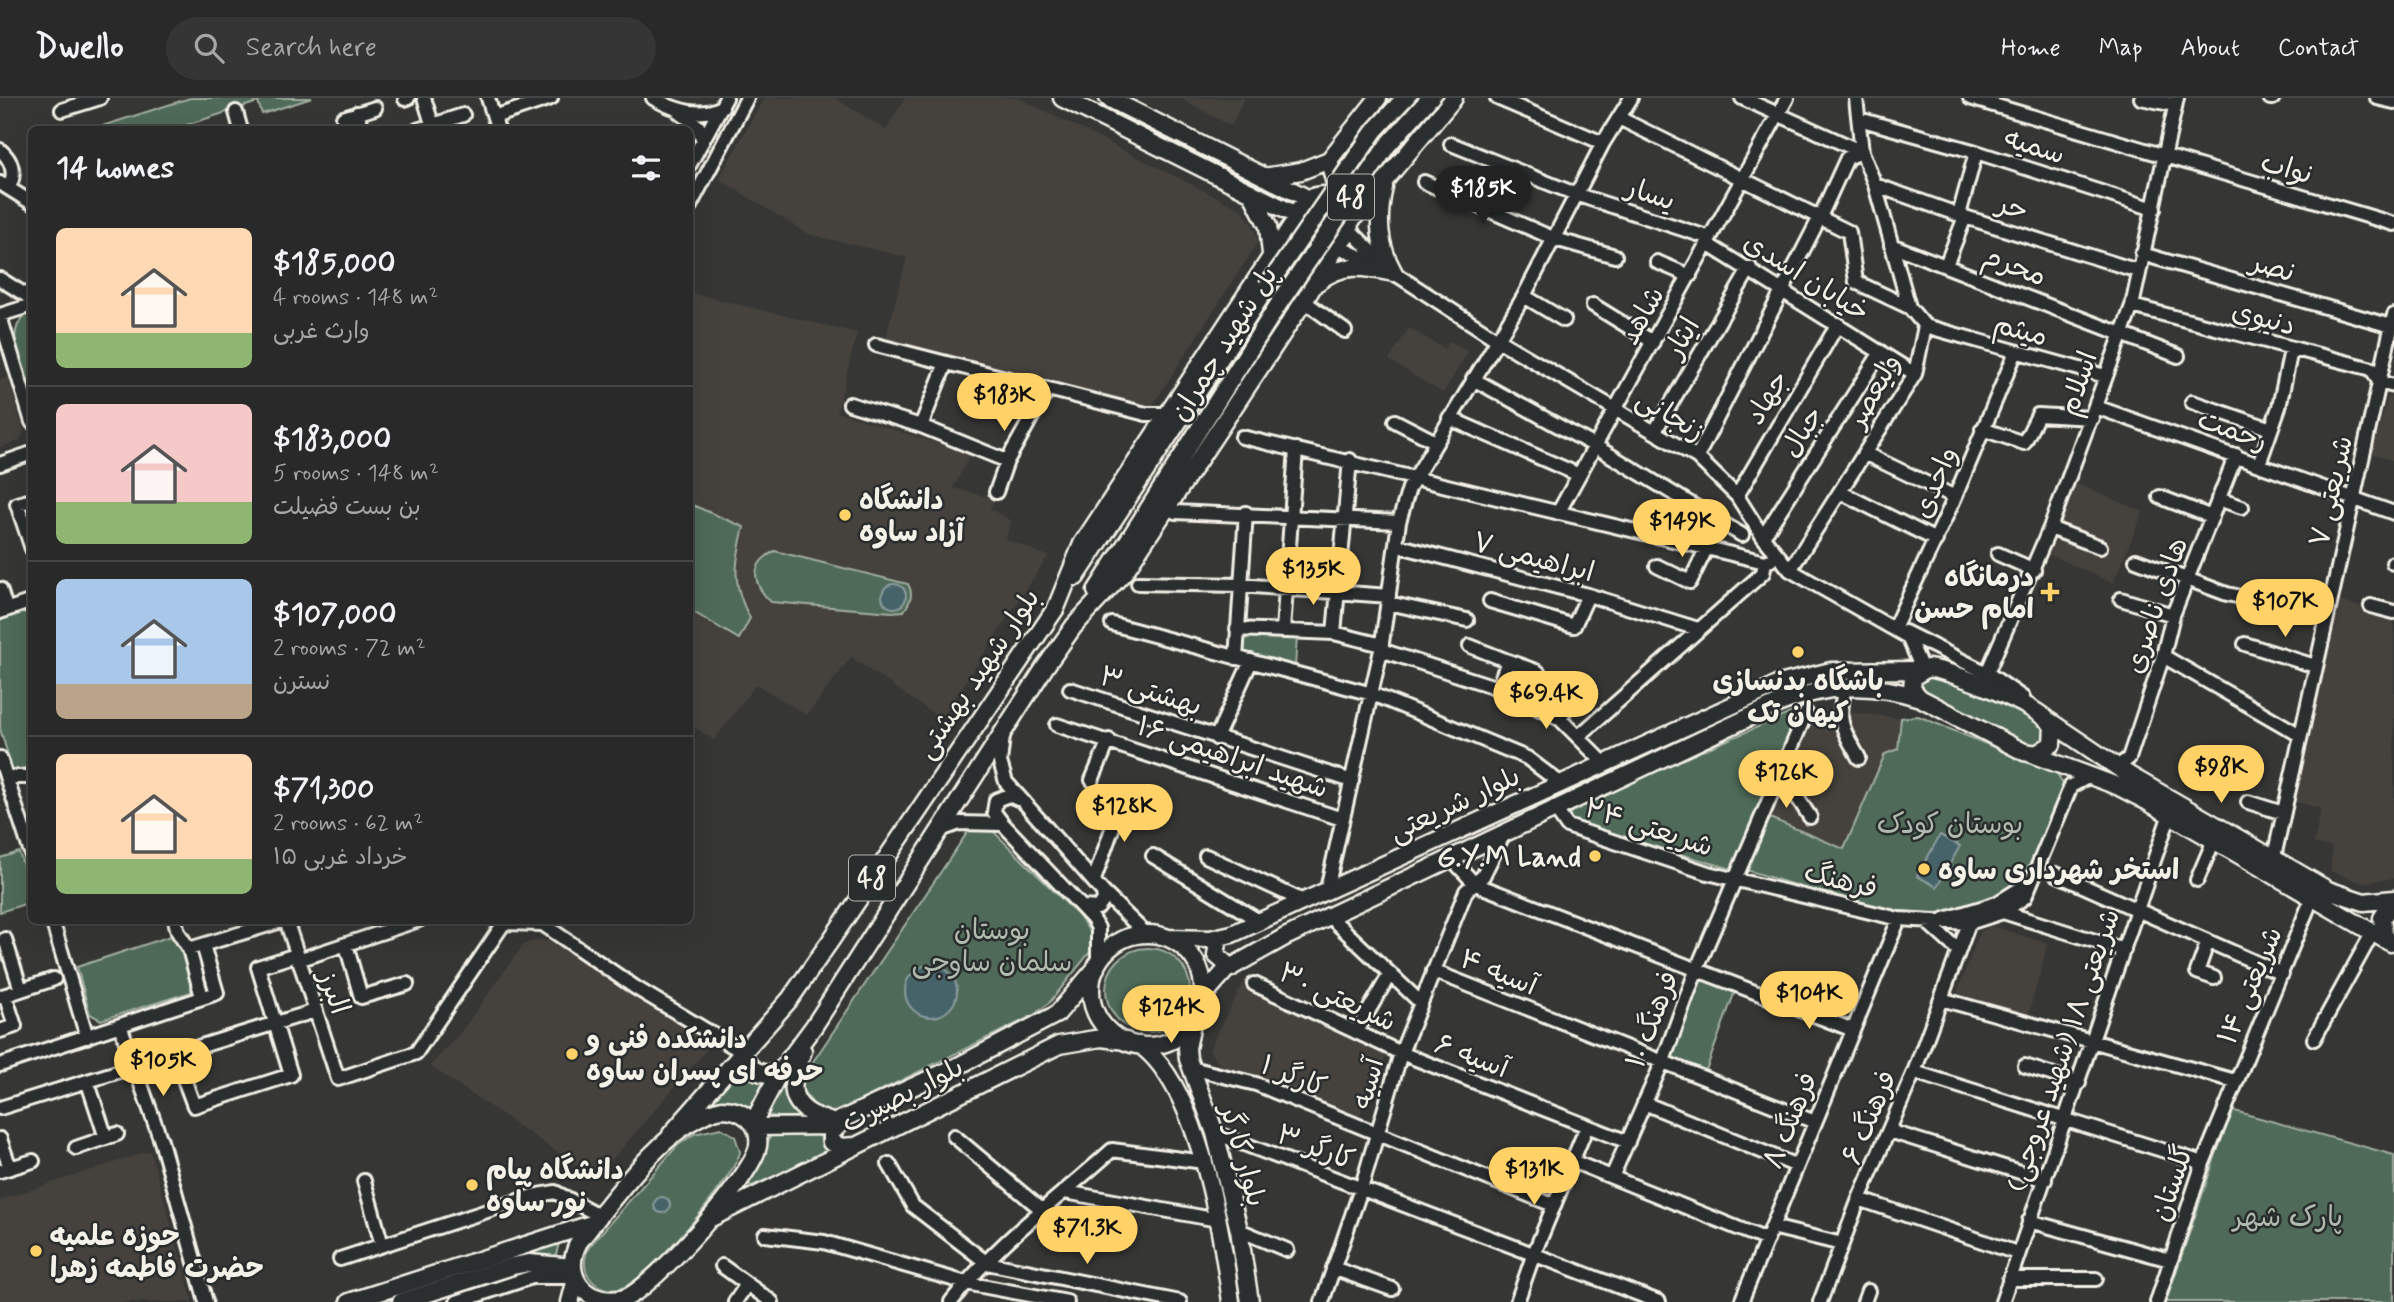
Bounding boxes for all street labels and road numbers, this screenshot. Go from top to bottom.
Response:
street label: سمیه [1999,120,2069,175]
street label: نواب [2256,144,2317,194]
street label: یسار [1619,169,1680,221]
road number: 48 [1328,174,1374,220]
street label: حر [1990,186,2032,231]
street label: خیابان اسدی [1736,225,1876,331]
street label: محرم [1977,238,2051,297]
street label: نصر [2244,244,2299,292]
street label: پل شهید چمران [1163,259,1288,429]
street label: شاهد [1612,280,1674,352]
street label: دنیوی [2227,293,2299,346]
street label: میثم [1989,306,2051,357]
street label: ایثار [1656,311,1710,367]
street label: اسلام [2051,346,2109,421]
street label: ولیعصر [1839,348,1911,436]
street label: جهاد [1738,364,1799,432]
street label: زنجانی [1629,381,1711,451]
street label: جبال [1773,400,1833,465]
street label: رحمت [2192,402,2272,461]
street label: شریعتی ۷ [2302,432,2363,551]
street label: واحدی [1905,441,1968,524]
street label: ابراهیمی ۷ [1468,524,1598,592]
street label: هادی ناصری [2117,533,2198,679]
street label: بلوار شهید بهشتی [908,582,1050,767]
street label: بهشتی ۳ [1094,658,1206,726]
street label: شهید ابراهیمی ۱۶ [1132,708,1333,808]
street label: بلوار شریعتی [1383,759,1527,852]
street label: شریعتی ۲۴ [1579,790,1717,867]
street label: فرهنگ [1800,854,1881,908]
road number: 48 [849,856,895,900]
street label: شریعتی ۱۸ (شهید عروجی) [1998,904,2130,1197]
street label: شریعتی ۱۴ [2210,921,2293,1051]
street label: آسیه ۴ [1454,941,1543,1006]
street label: شریعتی ۳۰ [1272,955,1402,1042]
street label: البرز [307,964,357,1020]
street label: فرهنگ ۱۰ [1618,966,1689,1074]
street label: آسیه ۶ [1429,1026,1514,1089]
street label: کارگر ۱ [1255,1047,1331,1107]
street label: بلوار بصیرت [836,1050,971,1143]
street label: آسیه [1344,1053,1395,1114]
street label: فرهنگ ۶ [1834,1065,1907,1171]
street label: فرهنگ ۸ [1755,1067,1827,1175]
street label: بلوار کارگر [1209,1098,1274,1211]
street label: کارگر ۳ [1271,1117,1359,1180]
street label: گلستان [2143,1141,2204,1227]

